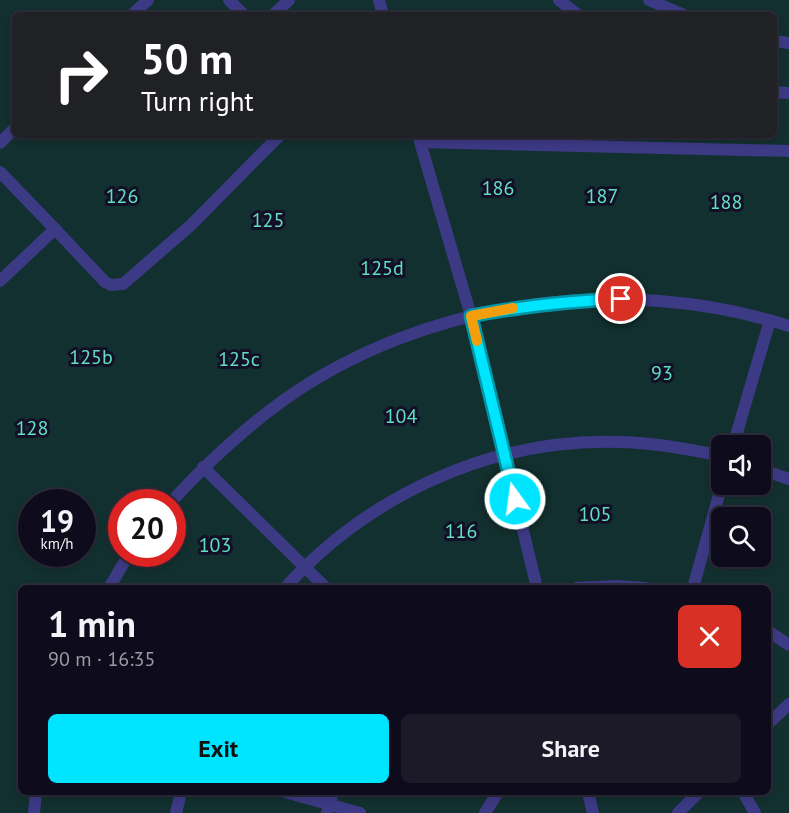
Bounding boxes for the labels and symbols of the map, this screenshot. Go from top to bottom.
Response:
park label: 186 [482,175,514,201]
park label: 126 [106,183,138,209]
park label: 187 [586,183,618,209]
park label: 188 [710,189,742,215]
park label: 125 [252,207,284,233]
park label: 125d [360,255,404,281]
pin [595,273,646,324]
park label: 125b [69,344,113,370]
park label: 125c [218,346,260,372]
park label: 93 [651,360,673,386]
park label: 104 [385,403,417,429]
park label: 128 [16,415,48,441]
position arrow [483,467,547,531]
speed limit sign: 20 [108,489,186,567]
park label: 105 [579,501,611,527]
park label: 116 [445,518,477,544]
park label: 103 [199,532,231,558]

